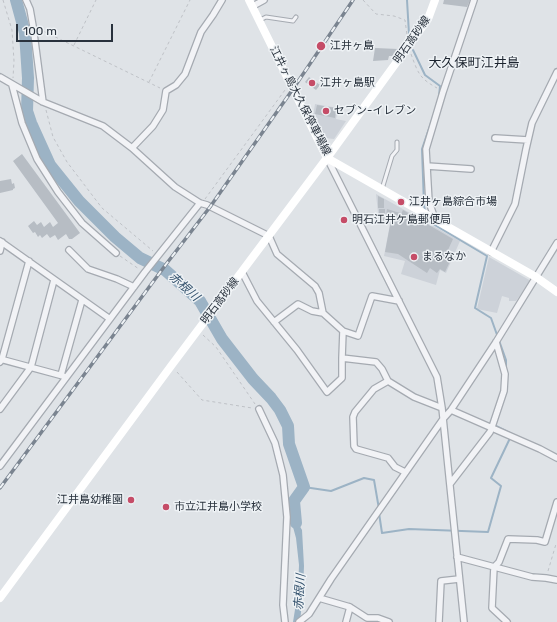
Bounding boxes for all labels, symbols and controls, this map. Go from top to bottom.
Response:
street label: 明石高砂線 [391,14,433,66]
scale bar [18,16,115,42]
text: 100 m [23,24,57,38]
place label: 江井ヶ島 [330,39,374,53]
marker: 江井ヶ島 [315,40,327,52]
street label: 江井ヶ島大久保停車場線 [267,44,333,158]
district label: 大久保町江井島 [429,55,519,71]
place label: 江井ヶ島駅 [320,76,375,90]
marker: 江井ヶ島駅 [307,78,317,88]
place label: セブン-イレブン [334,104,416,118]
marker: セブン-イレブン [321,106,331,116]
place label: 江井ヶ島綜合市場 [409,195,497,209]
marker: 江井ヶ島綜合市場 [396,197,406,207]
place label: 明石江井ケ島郵便局 [352,213,451,227]
marker: 明石江井ケ島郵便局 [339,215,349,225]
place label: まるなか [422,250,466,264]
marker: まるなか [409,252,419,262]
water label: 赤根川 [166,270,202,304]
street label: 明石高砂線 [198,275,242,327]
place label: 江井島幼稚園 [57,493,123,507]
marker: 江井島幼稚園 [126,495,136,505]
place label: 市立江井島小学校 [174,500,262,514]
marker: 市立江井島小学校 [161,502,171,512]
water label: 赤根川 [292,574,308,610]

